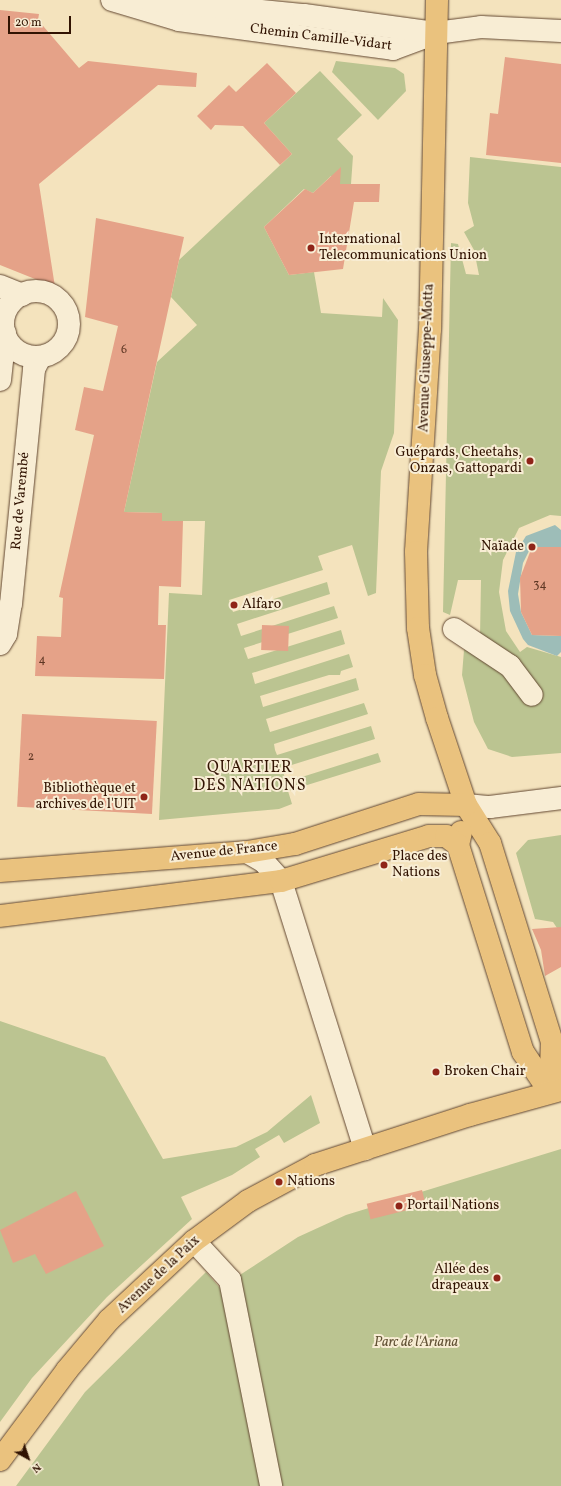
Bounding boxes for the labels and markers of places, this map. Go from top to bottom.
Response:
place label: International Telecommunications Union [319,232,487,264]
marker: International Telecommunications Union [306,243,316,253]
place label: Guépards, Cheetahs, Onzas, Gattopardi [395,445,522,478]
marker: Guépards, Cheetahs, Onzas, Gattopardi [525,456,535,466]
place label: Naïade [481,539,524,555]
marker: Naïade [527,542,537,552]
place label: Alfaro [242,597,281,613]
marker: Alfaro [229,600,239,610]
place label: Bibliothèque et archives de l'UIT [35,781,136,814]
marker: Bibliothèque et archives de l'UIT [139,792,149,802]
place label: Place des Nations [392,849,448,882]
marker: Place des Nations [379,860,389,870]
place label: Broken Chair [444,1064,526,1080]
marker: Broken Chair [431,1067,441,1077]
place label: Nations [287,1174,335,1190]
marker: Nations [274,1177,284,1187]
place label: Portail Nations [407,1198,499,1214]
marker: Portail Nations [394,1201,404,1211]
place label: Allée des drapeaux [431,1262,489,1294]
marker: Allée des drapeaux [492,1273,502,1283]

